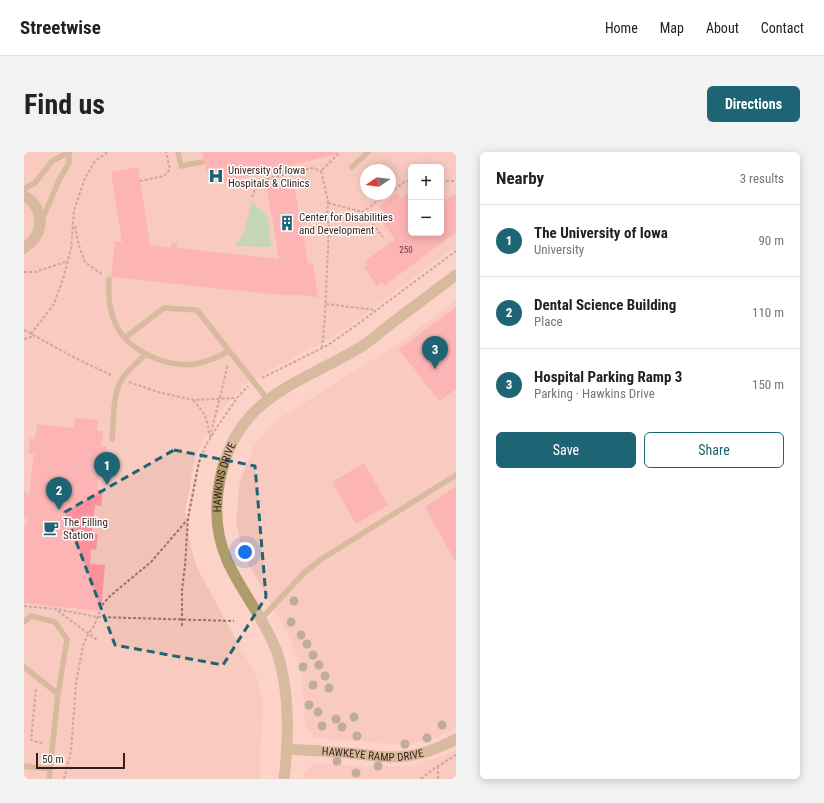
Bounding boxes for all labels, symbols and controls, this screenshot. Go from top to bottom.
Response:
text: Streetwise [20,16,101,39]
text: Home [605,20,638,36]
text: Map [660,20,684,36]
text: About [706,20,739,36]
text: Contact [761,20,804,36]
button: Directions [707,86,800,122]
text: Find us [24,88,105,121]
place label: University of Iowa Hospitals & Clinics [228,164,310,190]
north arrow [360,164,396,200]
map controls [408,164,444,236]
button: + [408,164,444,200]
hospital icon: University of Iowa Hospitals & Clinics [207,167,225,185]
text: Nearby [496,168,544,188]
text: 3 results [740,171,784,186]
button: − [408,200,444,236]
place label: Center for Disabilities and Development [299,211,393,237]
building icon: Center for Disabilities and Development [278,214,296,232]
text: The University of Iowa [534,224,668,242]
text: 1 [506,233,512,248]
text: 90 m [758,233,784,248]
text: University [534,242,584,257]
house number: 250 [399,245,413,255]
text: Dental Science Building [534,296,676,314]
text: 2 [506,305,512,320]
text: 110 m [752,305,784,320]
text: Place [534,314,563,329]
pin: 3 [422,336,448,369]
text: Hospital Parking Ramp 3 [534,368,682,386]
text: 3 [506,377,512,392]
text: 150 m [752,377,784,392]
text: Parking · Hawkins Drive [534,386,655,401]
button: Save [496,432,636,468]
button: Share [644,432,784,468]
street label: HAWKINS DRIVE [210,440,238,512]
pin: 1 [94,452,120,485]
pin: 2 [46,477,72,510]
place label: The Filling Station [63,516,108,542]
cafe icon: The Filling Station [42,519,60,537]
your location [235,542,255,562]
street label: HAWKEYE RAMP DRIVE [321,744,425,764]
scale bar [36,751,125,770]
text: 50 m [42,753,64,766]

